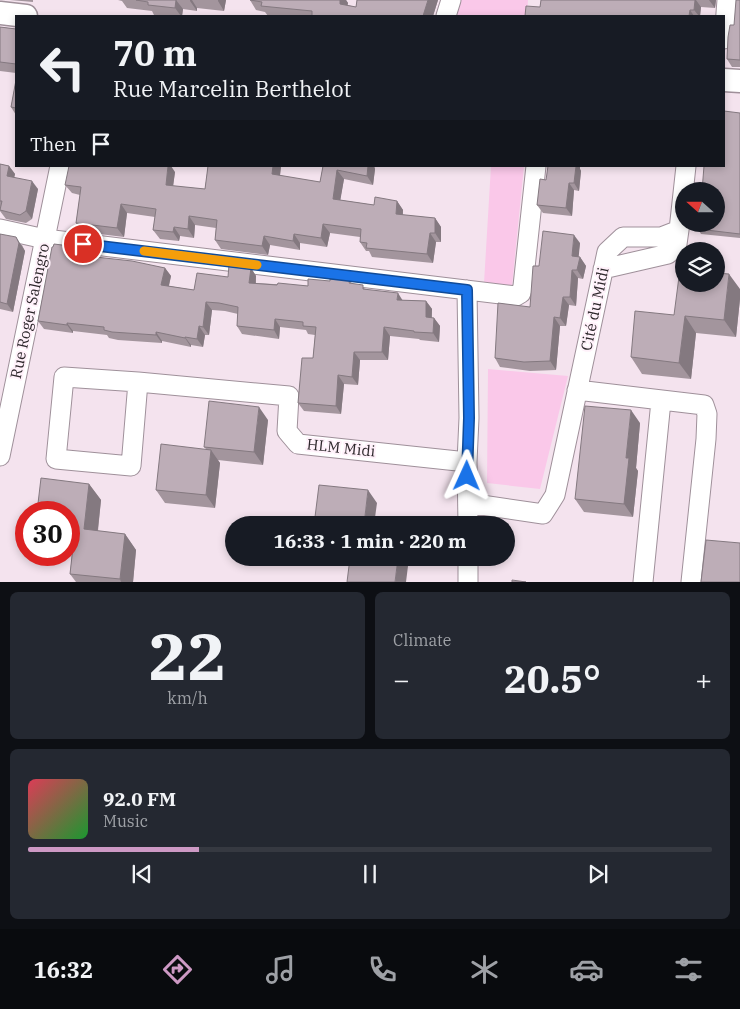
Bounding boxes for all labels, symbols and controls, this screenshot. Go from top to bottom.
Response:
text: 70 m [113,30,197,76]
icon: left [30,35,95,100]
text: Rue Marcelin Berthelot [113,74,351,103]
icon: arrive [87,130,115,158]
text: Then [30,132,77,156]
north arrow [675,182,725,232]
map controls [675,182,725,292]
pin [62,223,104,265]
icon: arrive [69,230,97,258]
street label: Rue Roger Salengro [6,242,53,380]
button: layers [675,242,725,292]
street label: Cité du Midi [576,265,613,352]
street label: HLM Midi [306,434,377,461]
position arrow [440,449,492,501]
speed limit sign: 30 [15,501,80,566]
text: 16:33 · 1 min · 220 m [274,529,466,553]
text: 22 [148,613,227,698]
text: Climate [393,630,451,650]
text: 20.5° [504,654,601,703]
text: − [393,661,410,698]
text: + [695,661,712,698]
text: km/h [167,688,208,708]
text: 92.0 FM [103,787,176,811]
text: Music [103,811,148,831]
icon: previous [128,860,156,888]
icon: pause [356,860,384,888]
icon: next [584,860,612,888]
icon: directions [160,952,195,987]
icon: music [263,952,298,987]
icon: phone [365,952,400,987]
icon: climate [467,952,502,987]
icon: car [569,952,604,987]
icon: filters [671,952,706,987]
text: 16:32 [34,955,93,984]

